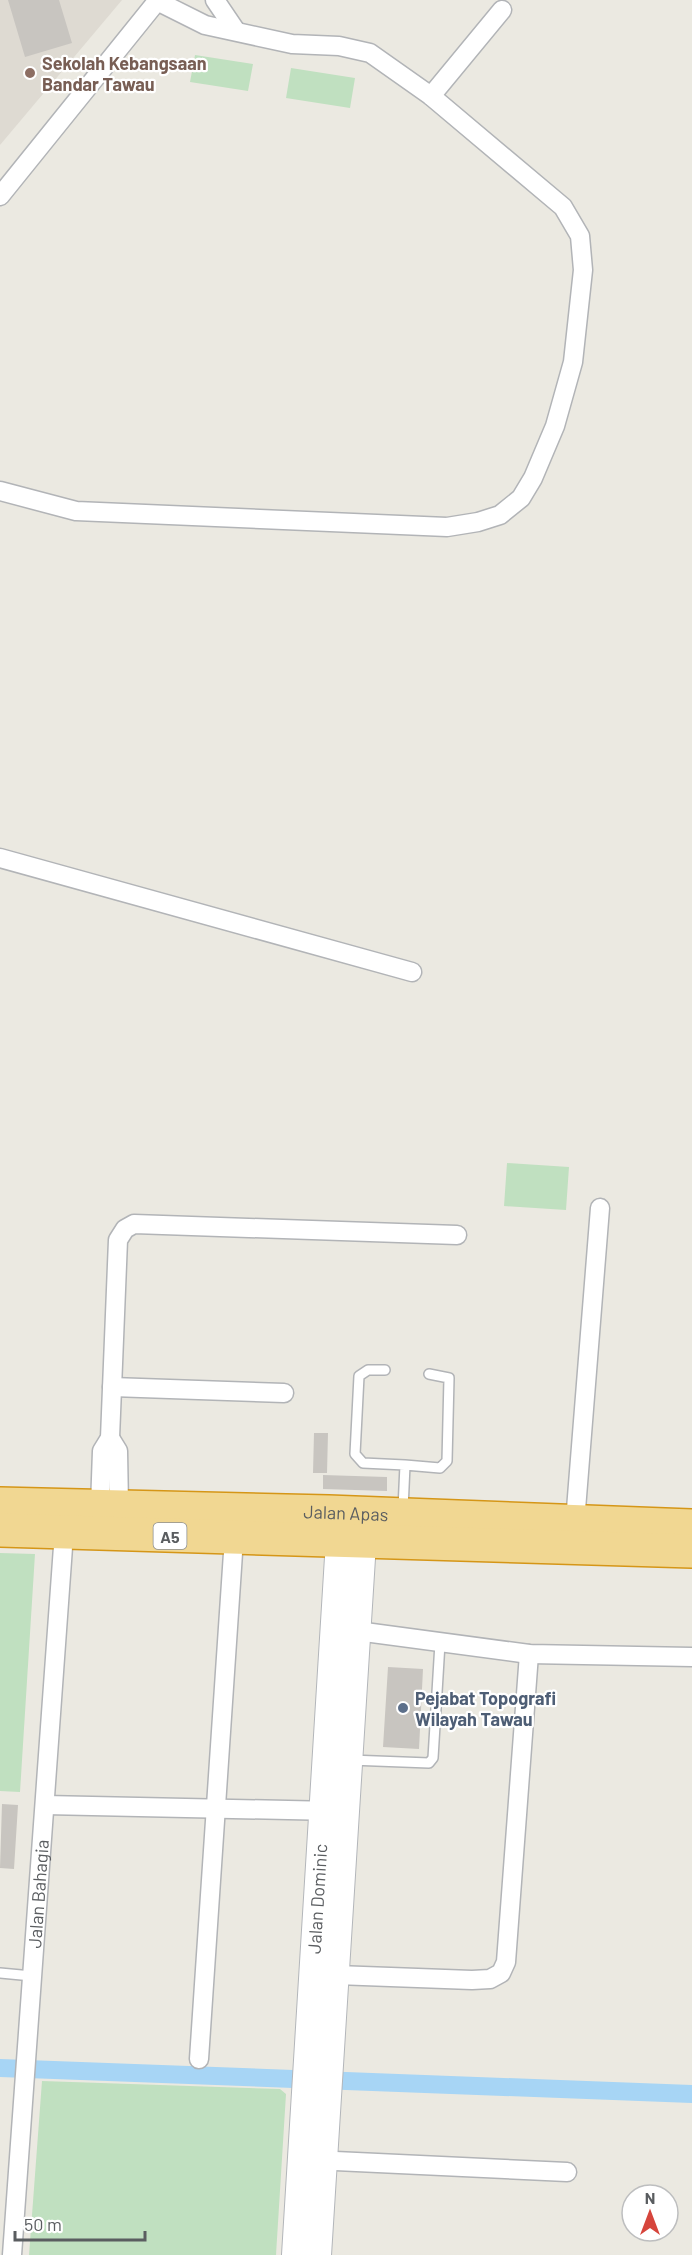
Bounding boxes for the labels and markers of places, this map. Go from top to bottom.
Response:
place label: Sekolah Kebangsaan Bandar Tawau [42,52,207,95]
marker: Sekolah Kebangsaan Bandar Tawau [23,66,37,80]
place label: Pejabat Topografi Wilayah Tawau [415,1687,556,1730]
marker: Pejabat Topografi Wilayah Tawau [396,1701,410,1715]

